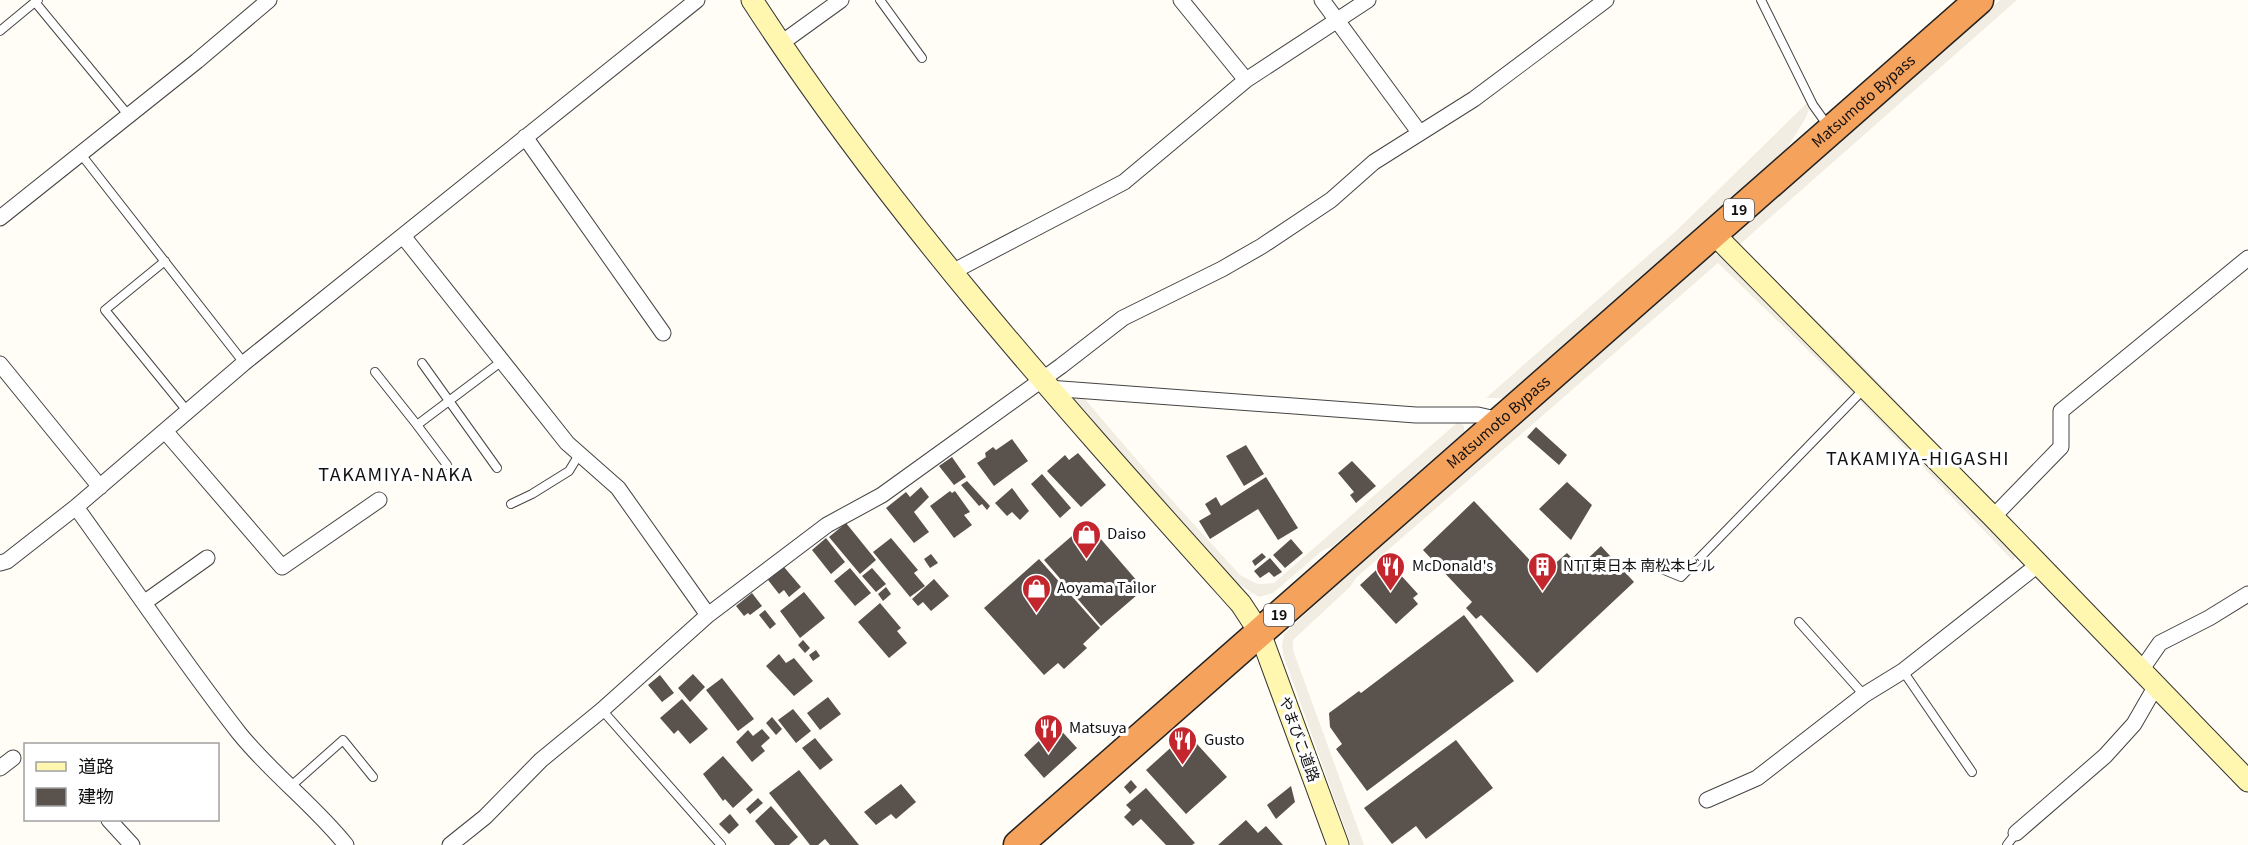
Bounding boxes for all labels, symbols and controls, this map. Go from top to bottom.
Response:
street label: Matsumoto Bypass [1806,49,1919,152]
road number: 19 [1724,199,1754,221]
street label: Matsumoto Bypass [1441,370,1554,473]
district label: TAKAMIYA-HIGASHI [1826,444,2010,470]
district label: TAKAMIYA-NAKA [318,460,474,486]
shop icon: Daiso [1070,518,1102,560]
place label: Daiso [1107,522,1146,543]
restaurant icon: McDonald's [1375,550,1407,592]
building icon: NTT東日本 南松本ビル [1526,550,1558,592]
place label: McDonald's [1412,554,1493,575]
place label: NTT東日本 南松本ビル [1563,554,1715,575]
shop icon: Aoyama Tailor [1020,572,1052,614]
place label: Aoyama Tailor [1057,576,1156,597]
road number: 19 [1264,604,1294,626]
street label: やまびこ道路 [1275,693,1326,784]
restaurant icon: Matsuya [1032,712,1064,754]
place label: Matsuya [1069,716,1127,737]
restaurant icon: Gusto [1167,724,1199,766]
place label: Gusto [1204,728,1245,749]
legend [24,743,219,821]
text: 道路 [78,752,114,778]
text: 建物 [78,782,114,808]

